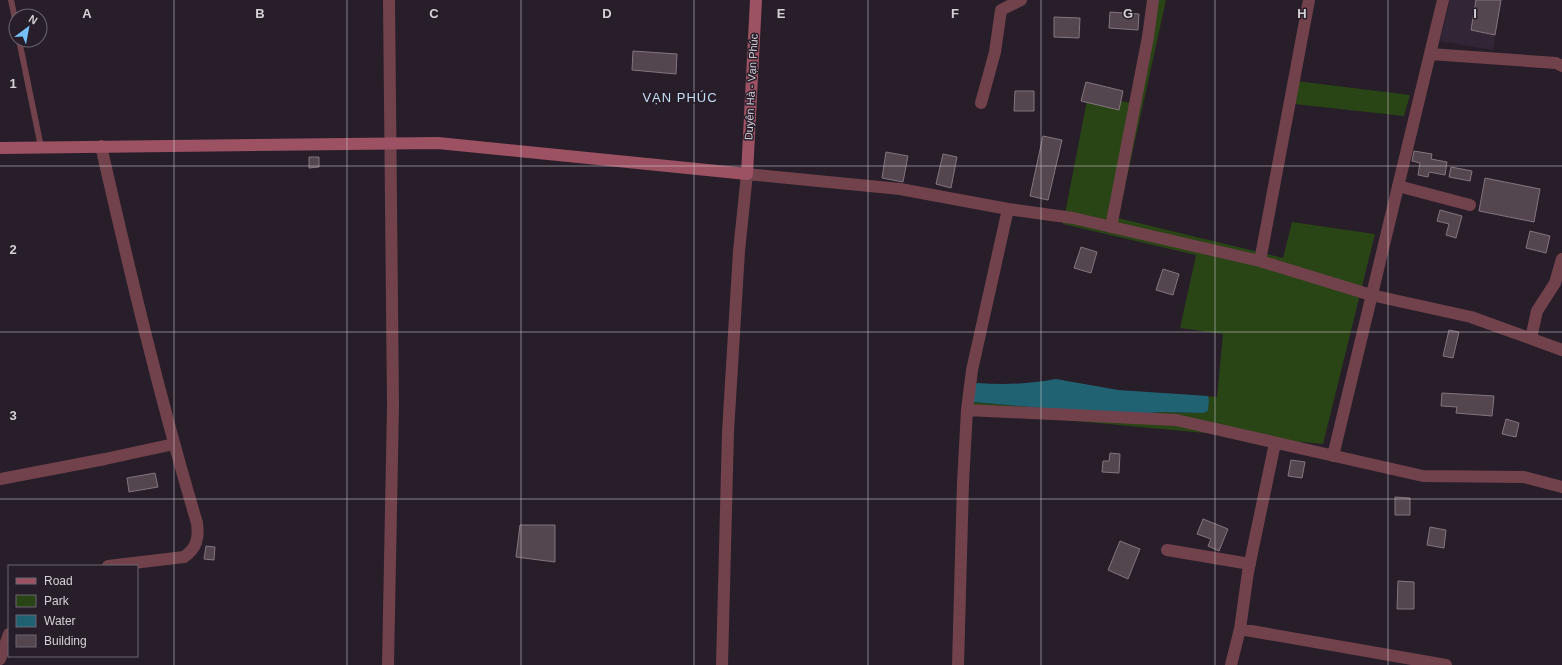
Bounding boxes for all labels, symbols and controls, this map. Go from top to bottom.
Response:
text: A [82,6,92,21]
text: B [255,6,265,21]
text: C [429,6,439,21]
text: D [602,6,612,21]
text: E [777,6,786,21]
text: F [951,6,959,21]
text: G [1123,6,1133,21]
text: H [1297,6,1307,21]
text: I [1473,6,1477,21]
north arrow [8,8,48,48]
text: N [27,12,40,27]
street label: Duyên Hà - Vạn Phúc [742,33,760,140]
text: 1 [9,76,17,91]
district label: VẠN PHÚC [642,90,718,105]
text: 2 [9,242,17,257]
text: 3 [9,408,17,423]
legend [8,565,138,657]
text: Road [44,574,73,588]
text: Park [44,594,70,608]
text: Water [44,614,76,628]
text: Building [44,634,87,648]

